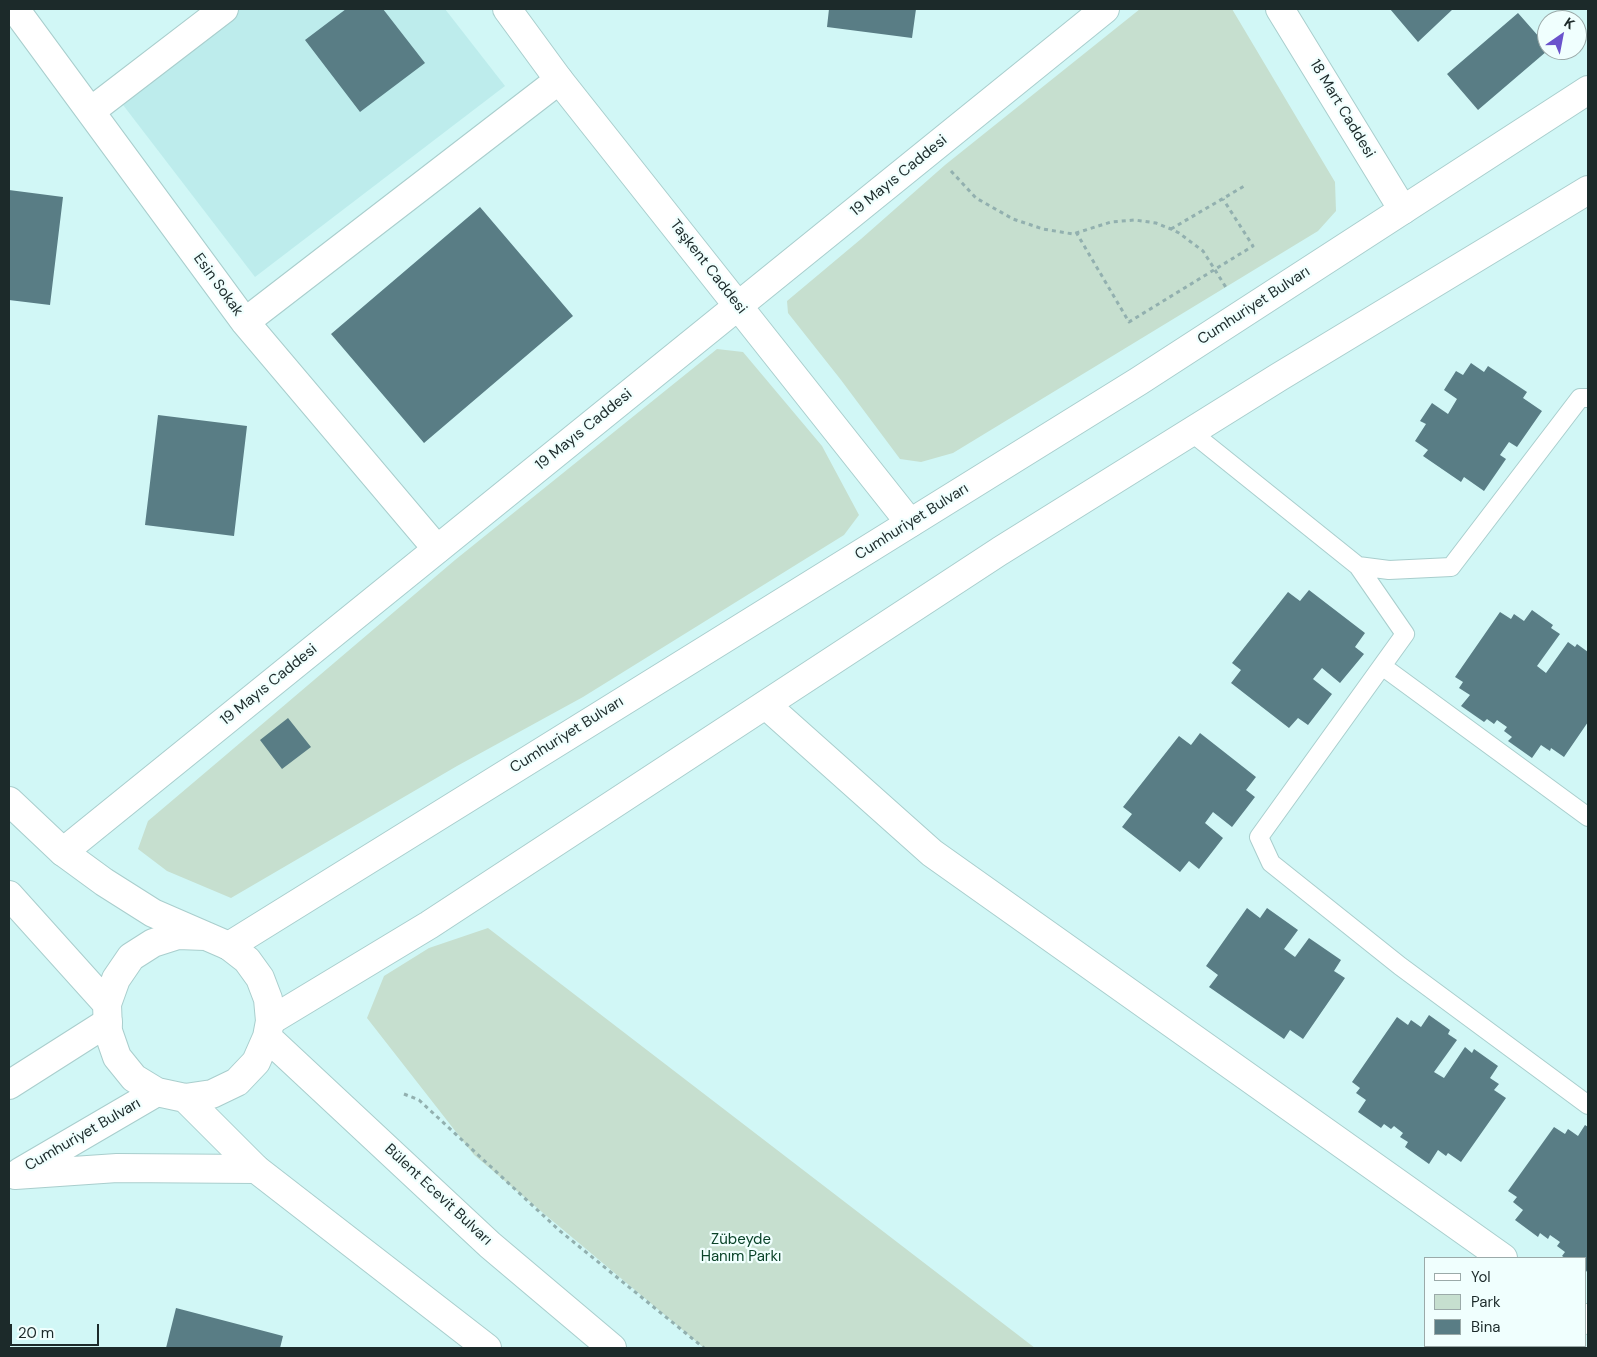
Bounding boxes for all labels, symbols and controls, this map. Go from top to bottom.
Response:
north arrow [1537,10,1587,60]
text: K [1561,13,1578,33]
street label: 18 Mart Caddesi [1306,57,1378,161]
street label: 19 Mayıs Caddesi [847,131,951,221]
street label: Taşkent Caddesi [666,216,750,318]
street label: Esin Sokak [189,250,247,320]
street label: Cumhuriyet Bulvarı [1194,263,1314,349]
street label: 19 Mayıs Caddesi [532,385,636,475]
street label: Cumhuriyet Bulvarı [852,480,972,564]
street label: 19 Mayıs Caddesi [217,640,321,730]
street label: Cumhuriyet Bulvarı [507,693,627,777]
street label: Cumhuriyet Bulvarı [22,1095,144,1175]
street label: Bülent Ecevit Bulvarı [381,1141,495,1249]
park label: Zübeyde Hanım Parkı [701,1231,781,1266]
legend [1424,1257,1587,1347]
text: Yol [1471,1267,1491,1287]
text: Park [1471,1292,1501,1312]
scale bar [12,1314,101,1346]
text: Bina [1471,1317,1500,1337]
text: 20 m [18,1323,54,1343]

